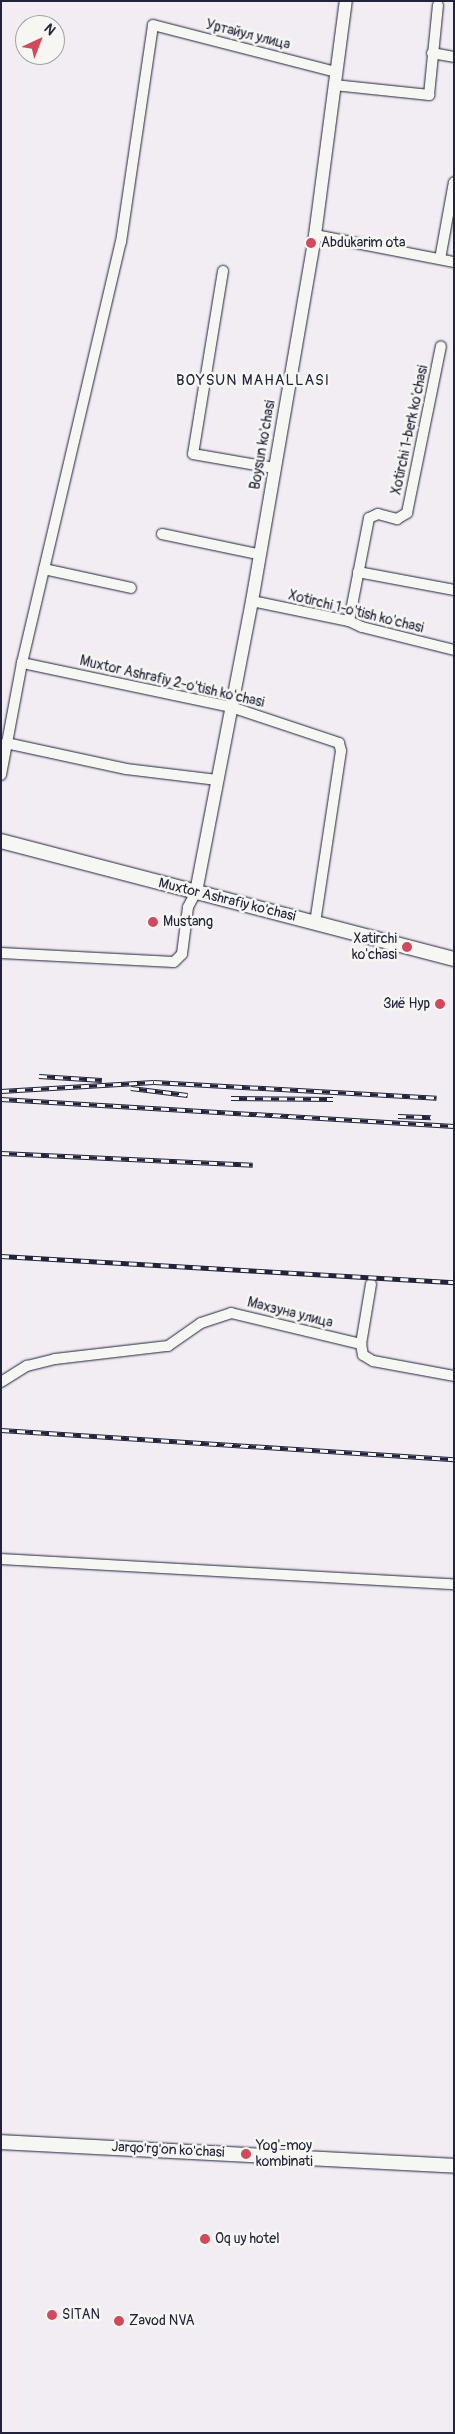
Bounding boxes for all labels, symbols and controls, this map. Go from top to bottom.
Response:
north arrow [15,15,65,65]
street label: Уртайул улица [204,16,292,54]
text: N [41,20,59,39]
place label: Abdukarim ota [321,235,406,251]
marker: Abdukarim ota [305,237,317,249]
street label: Xotirchi 1-berk ko'chasi [388,364,432,496]
district label: BOYSUN MAHALLASI [174,372,332,390]
street label: Boysun ko'chasi [247,399,279,491]
street label: Xotirchi 1-o'tish ko'chasi [287,587,425,637]
street label: Muxtor Ashrafiy 2-o'tish ko'chasi [78,653,266,711]
street label: Muxtor Ashrafiy ko'chasi [157,875,297,925]
place label: Mustang [163,914,213,930]
marker: Mustang [147,916,159,928]
place label: Xatirchi ko'chasi [352,931,397,964]
marker: Xatirchi ko'chasi [401,941,413,953]
place label: Зиё Нур [383,996,430,1012]
marker: Зиё Нур [434,998,446,1010]
street label: Махзуна улица [245,1294,335,1332]
place label: Yog'-moy kombinati [256,2138,313,2170]
street label: Jarqo'rg'on ko'chasi [111,2139,225,2161]
marker: Yog'-moy kombinati [240,2148,252,2160]
place label: Oq uy hotel [215,2231,279,2247]
marker: Oq uy hotel [199,2233,211,2245]
place label: SITAN [62,2307,100,2323]
marker: SITAN [46,2309,58,2321]
place label: Zavod NVA [129,2313,195,2329]
marker: Zavod NVA [113,2315,125,2327]

